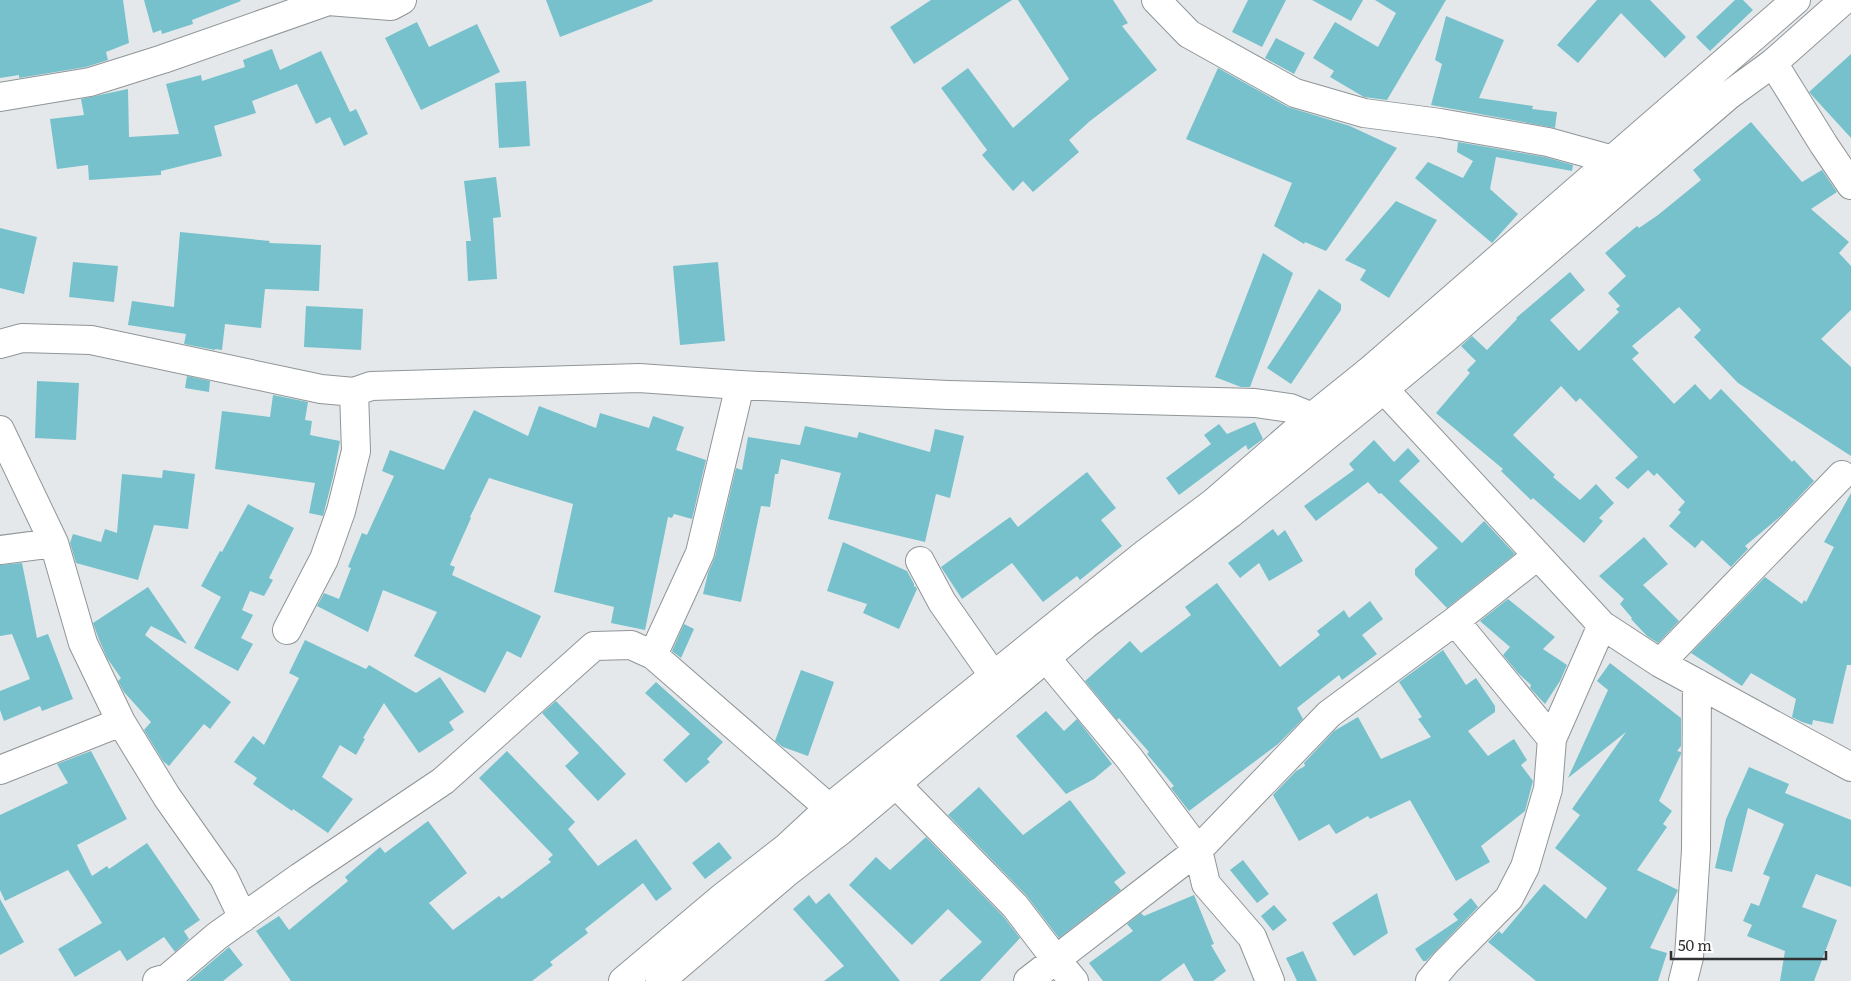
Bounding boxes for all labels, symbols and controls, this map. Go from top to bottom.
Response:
scale bar [1671,928,1826,960]
text: 50 m [1678,933,1712,956]

